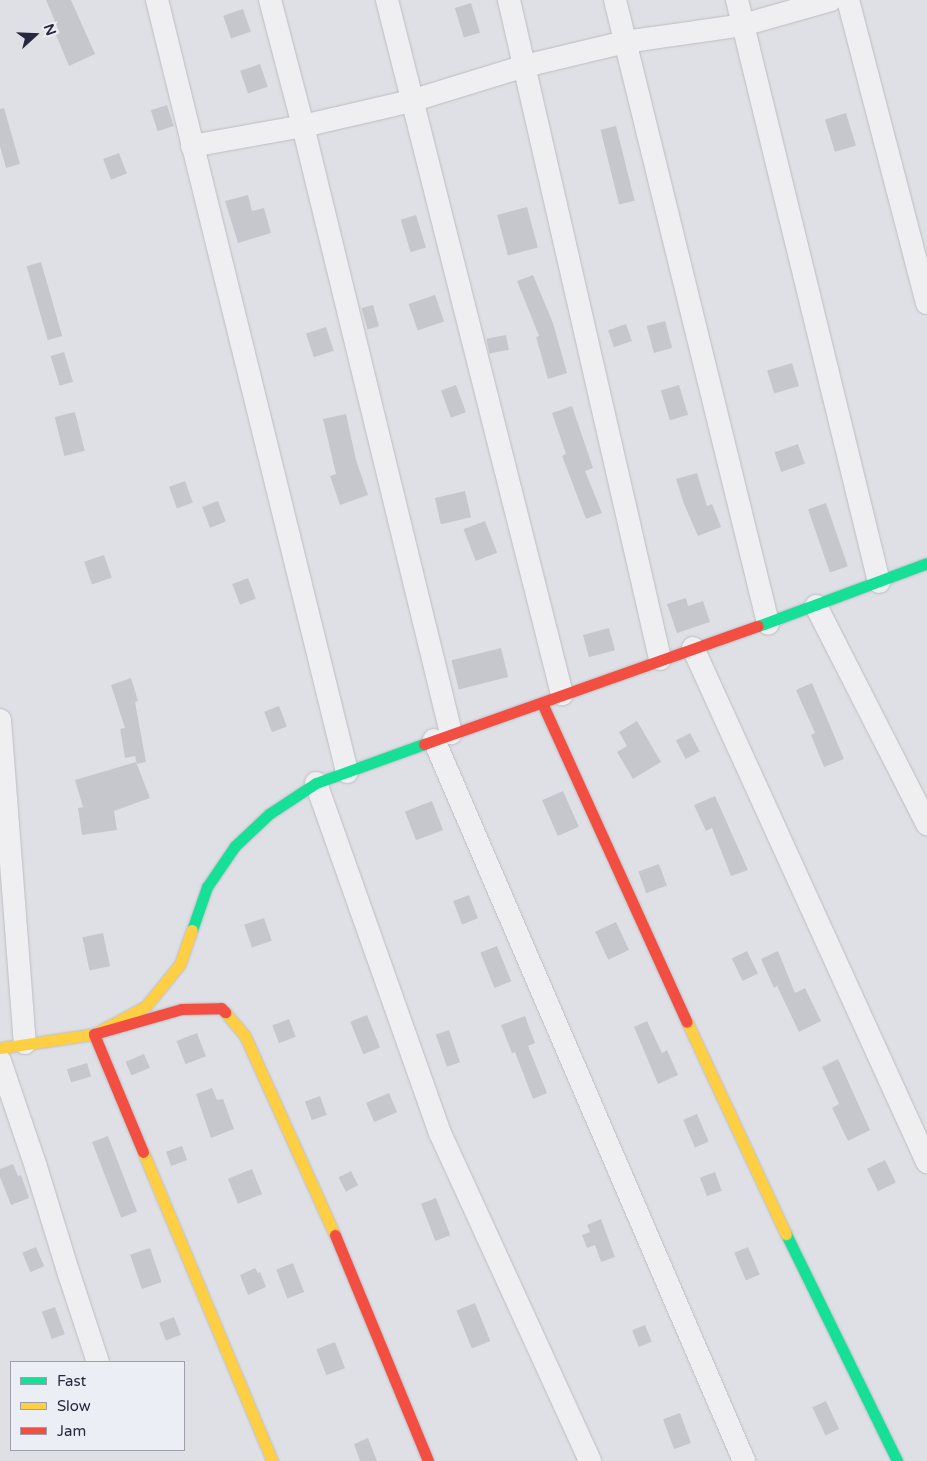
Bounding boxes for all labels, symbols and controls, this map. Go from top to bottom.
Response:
north arrow [10,10,60,60]
text: N [40,22,59,38]
legend [10,1361,185,1451]
text: Fast [57,1372,86,1390]
text: Slow [57,1397,91,1415]
text: Jam [57,1422,86,1440]

